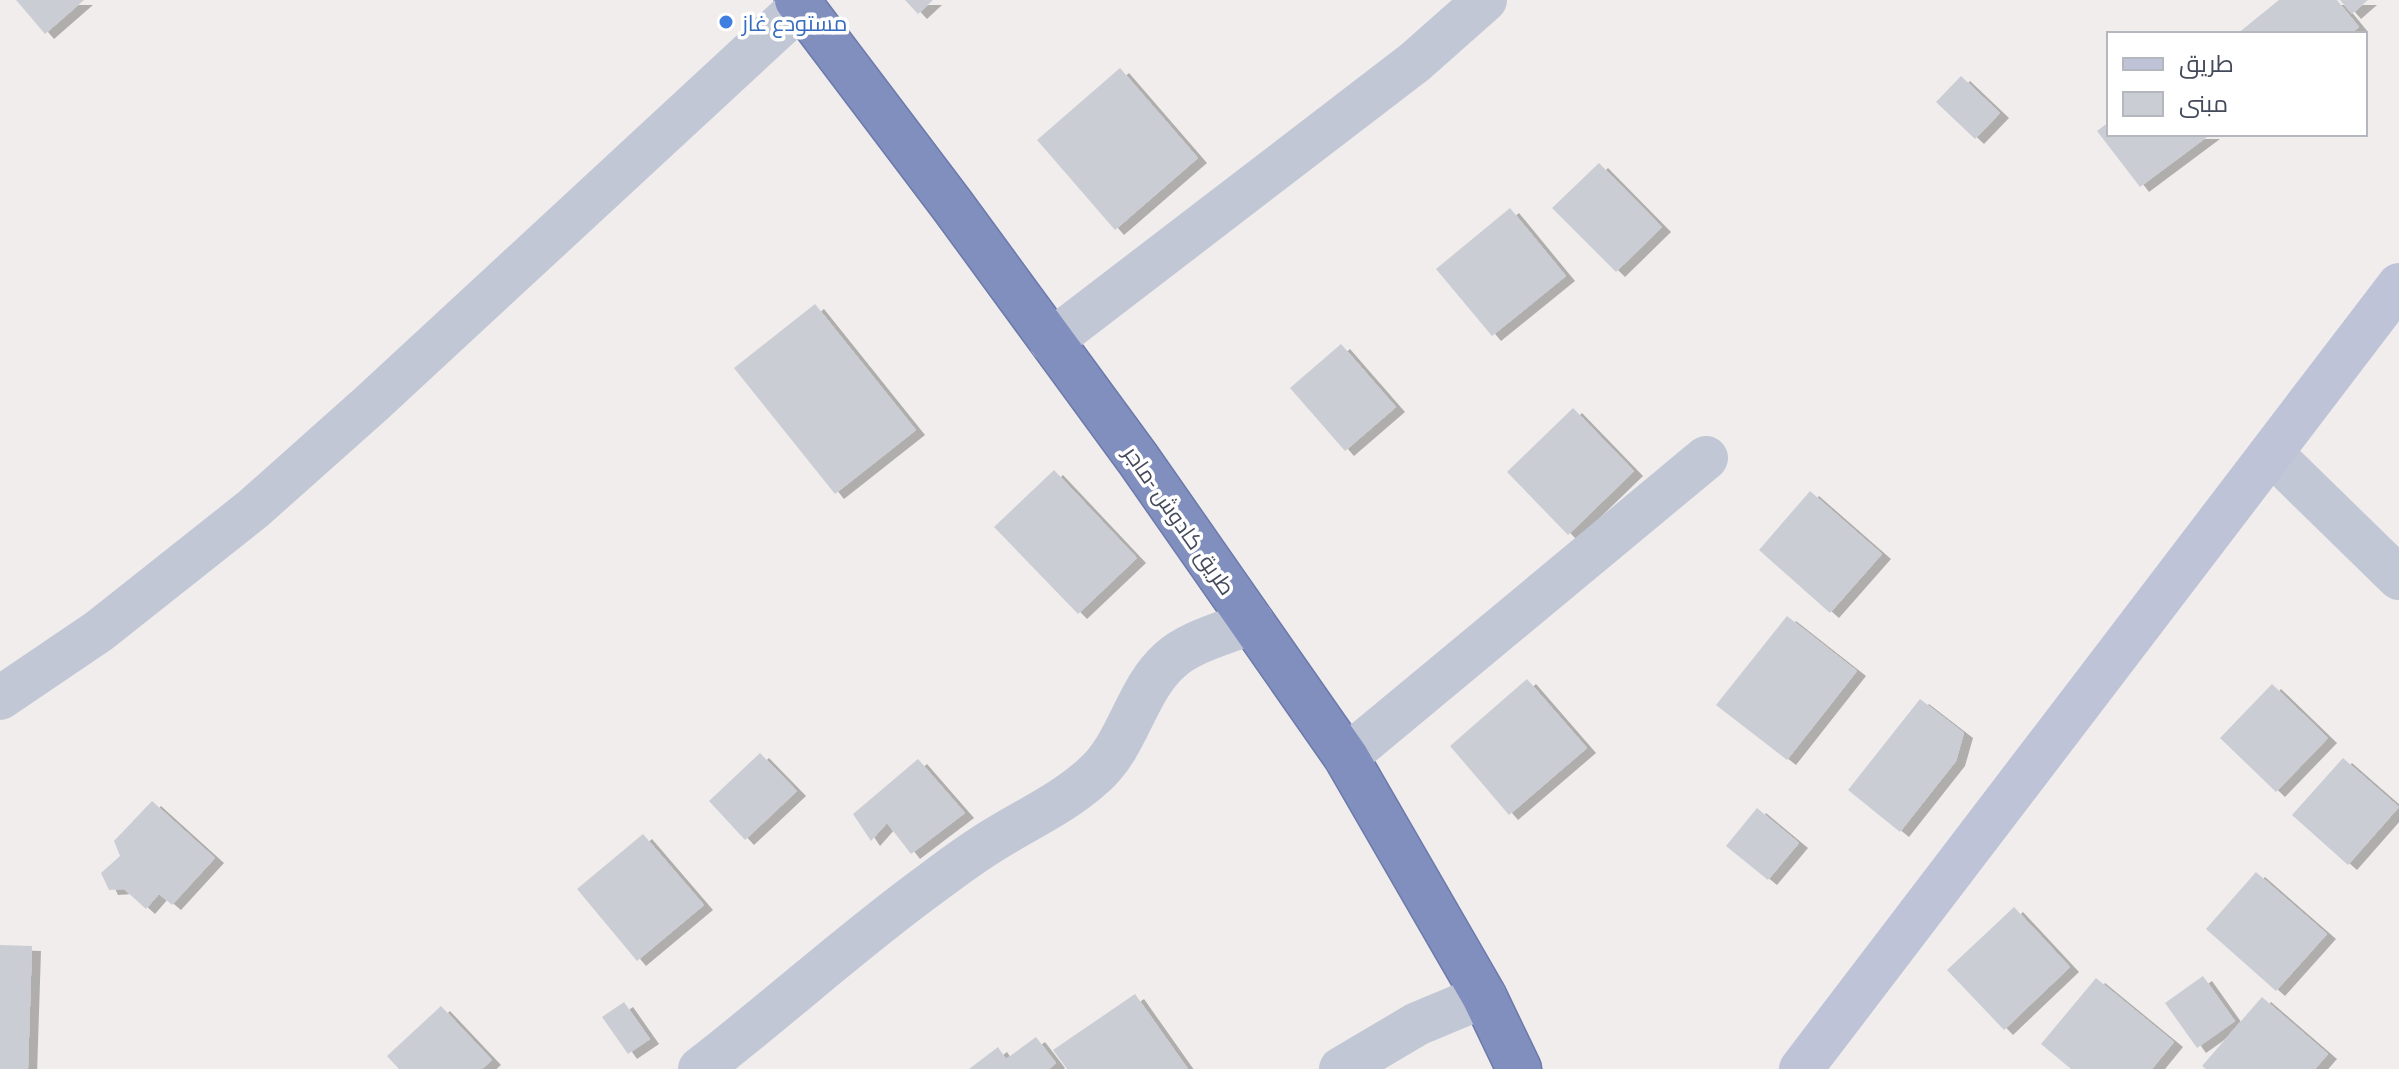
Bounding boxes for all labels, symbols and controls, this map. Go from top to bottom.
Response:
place label: مستودع غاز [740,10,847,38]
marker: مستودع غاز [717,13,735,31]
legend [2107,32,2367,136]
text: طريق [2179,50,2234,79]
text: مبنى [2179,90,2228,118]
street label: طريق كادوش -ماجر [1117,439,1241,600]

